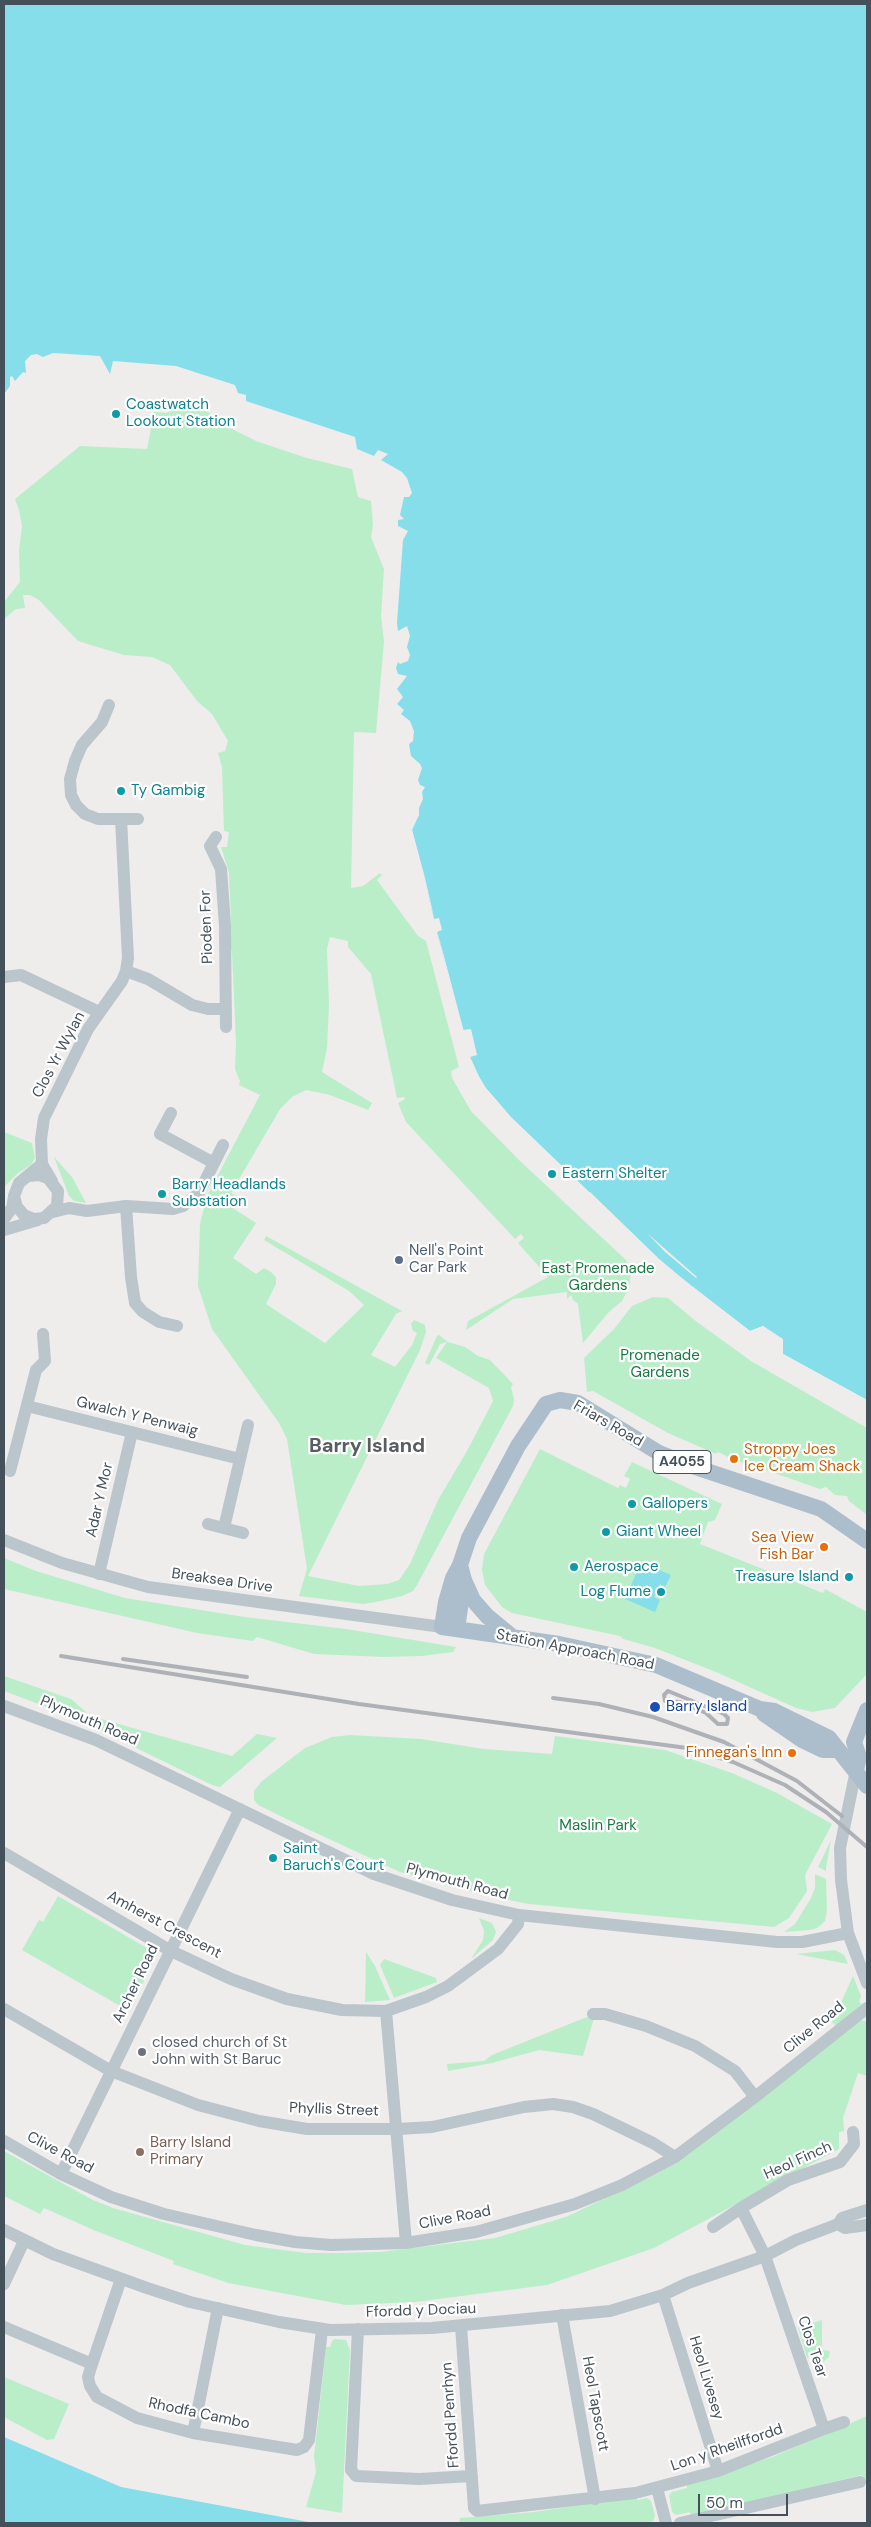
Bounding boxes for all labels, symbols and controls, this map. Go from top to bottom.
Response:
place label: Coastwatch Lookout Station [126,396,235,431]
marker: Coastwatch Lookout Station [110,408,122,420]
place label: Ty Gambig [131,782,205,800]
marker: Ty Gambig [115,785,127,797]
street label: Pioden For [197,890,217,964]
street label: Clos Yr Wylan [29,1009,89,1101]
place label: Eastern Shelter [562,1165,667,1183]
marker: Eastern Shelter [546,1168,558,1180]
place label: Barry Headlands Substation [172,1176,286,1211]
marker: Barry Headlands Substation [156,1188,168,1200]
place label: Nell's Point Car Park [409,1242,484,1277]
marker: Nell's Point Car Park [393,1254,405,1266]
park label: East Promenade Gardens [541,1260,655,1295]
park label: Promenade Gardens [620,1347,700,1382]
street label: Gwalch Y Penwaig [74,1393,200,1441]
street label: Friars Road [570,1397,646,1451]
district label: Barry Island [309,1435,425,1459]
place label: Stroppy Joes Ice Cream Shack [744,1441,860,1476]
road number: A4055 [653,1450,711,1474]
marker: Stroppy Joes Ice Cream Shack [728,1453,740,1465]
street label: Adar Y Mor [83,1461,117,1539]
place label: Gallopers [642,1495,708,1513]
marker: Gallopers [626,1498,638,1510]
place label: Giant Wheel [616,1523,701,1541]
marker: Giant Wheel [600,1526,612,1538]
place label: Sea View Fish Bar [751,1529,814,1564]
marker: Sea View Fish Bar [818,1541,830,1553]
place label: Aerospace [584,1558,658,1576]
marker: Aerospace [568,1561,580,1573]
street label: Breaksea Drive [170,1565,274,1597]
place label: Treasure Island [735,1568,839,1586]
marker: Treasure Island [843,1571,855,1583]
place label: Log Flume [581,1583,651,1601]
marker: Log Flume [655,1586,667,1598]
street label: Station Approach Road [494,1626,656,1674]
street label: Plymouth Road [37,1692,141,1750]
place label: Barry Island [666,1698,747,1716]
marker: Barry Island [648,1700,662,1714]
place label: Finnegan's Inn [686,1744,782,1762]
marker: Finnegan's Inn [786,1747,798,1759]
park label: Maslin Park [559,1817,637,1835]
place label: Saint Baruch's Court [283,1840,384,1875]
marker: Saint Baruch's Court [267,1852,279,1864]
street label: Plymouth Road [404,1860,510,1904]
street label: Amherst Crescent [104,1887,224,1963]
street label: Archer Road [109,1942,163,2026]
street label: Clive Road [780,1998,848,2058]
place label: closed church of St John with St Baruc [152,2034,287,2069]
marker: closed church of St John with St Baruc [136,2046,148,2058]
street label: Phyllis Street [289,2099,379,2121]
street label: Clive Road [24,2128,96,2178]
place label: Barry Island Primary [150,2134,231,2169]
street label: Heol Finch [761,2138,835,2184]
marker: Barry Island Primary [134,2146,146,2158]
street label: Clive Road [418,2202,492,2234]
street label: Ffordd y Dociau [366,2300,476,2322]
street label: Clos Tear [793,2314,831,2380]
street label: Heol Livesey [685,2334,727,2422]
street label: Heol Tapscott [578,2355,612,2453]
street label: Ffordd Penrhyn [438,2361,464,2469]
street label: Rhodfa Cambo [147,2394,251,2434]
street label: Lon y Rheilffordd [669,2420,785,2476]
scale bar [701,2484,791,2516]
text: 50 m [706,2493,743,2513]

